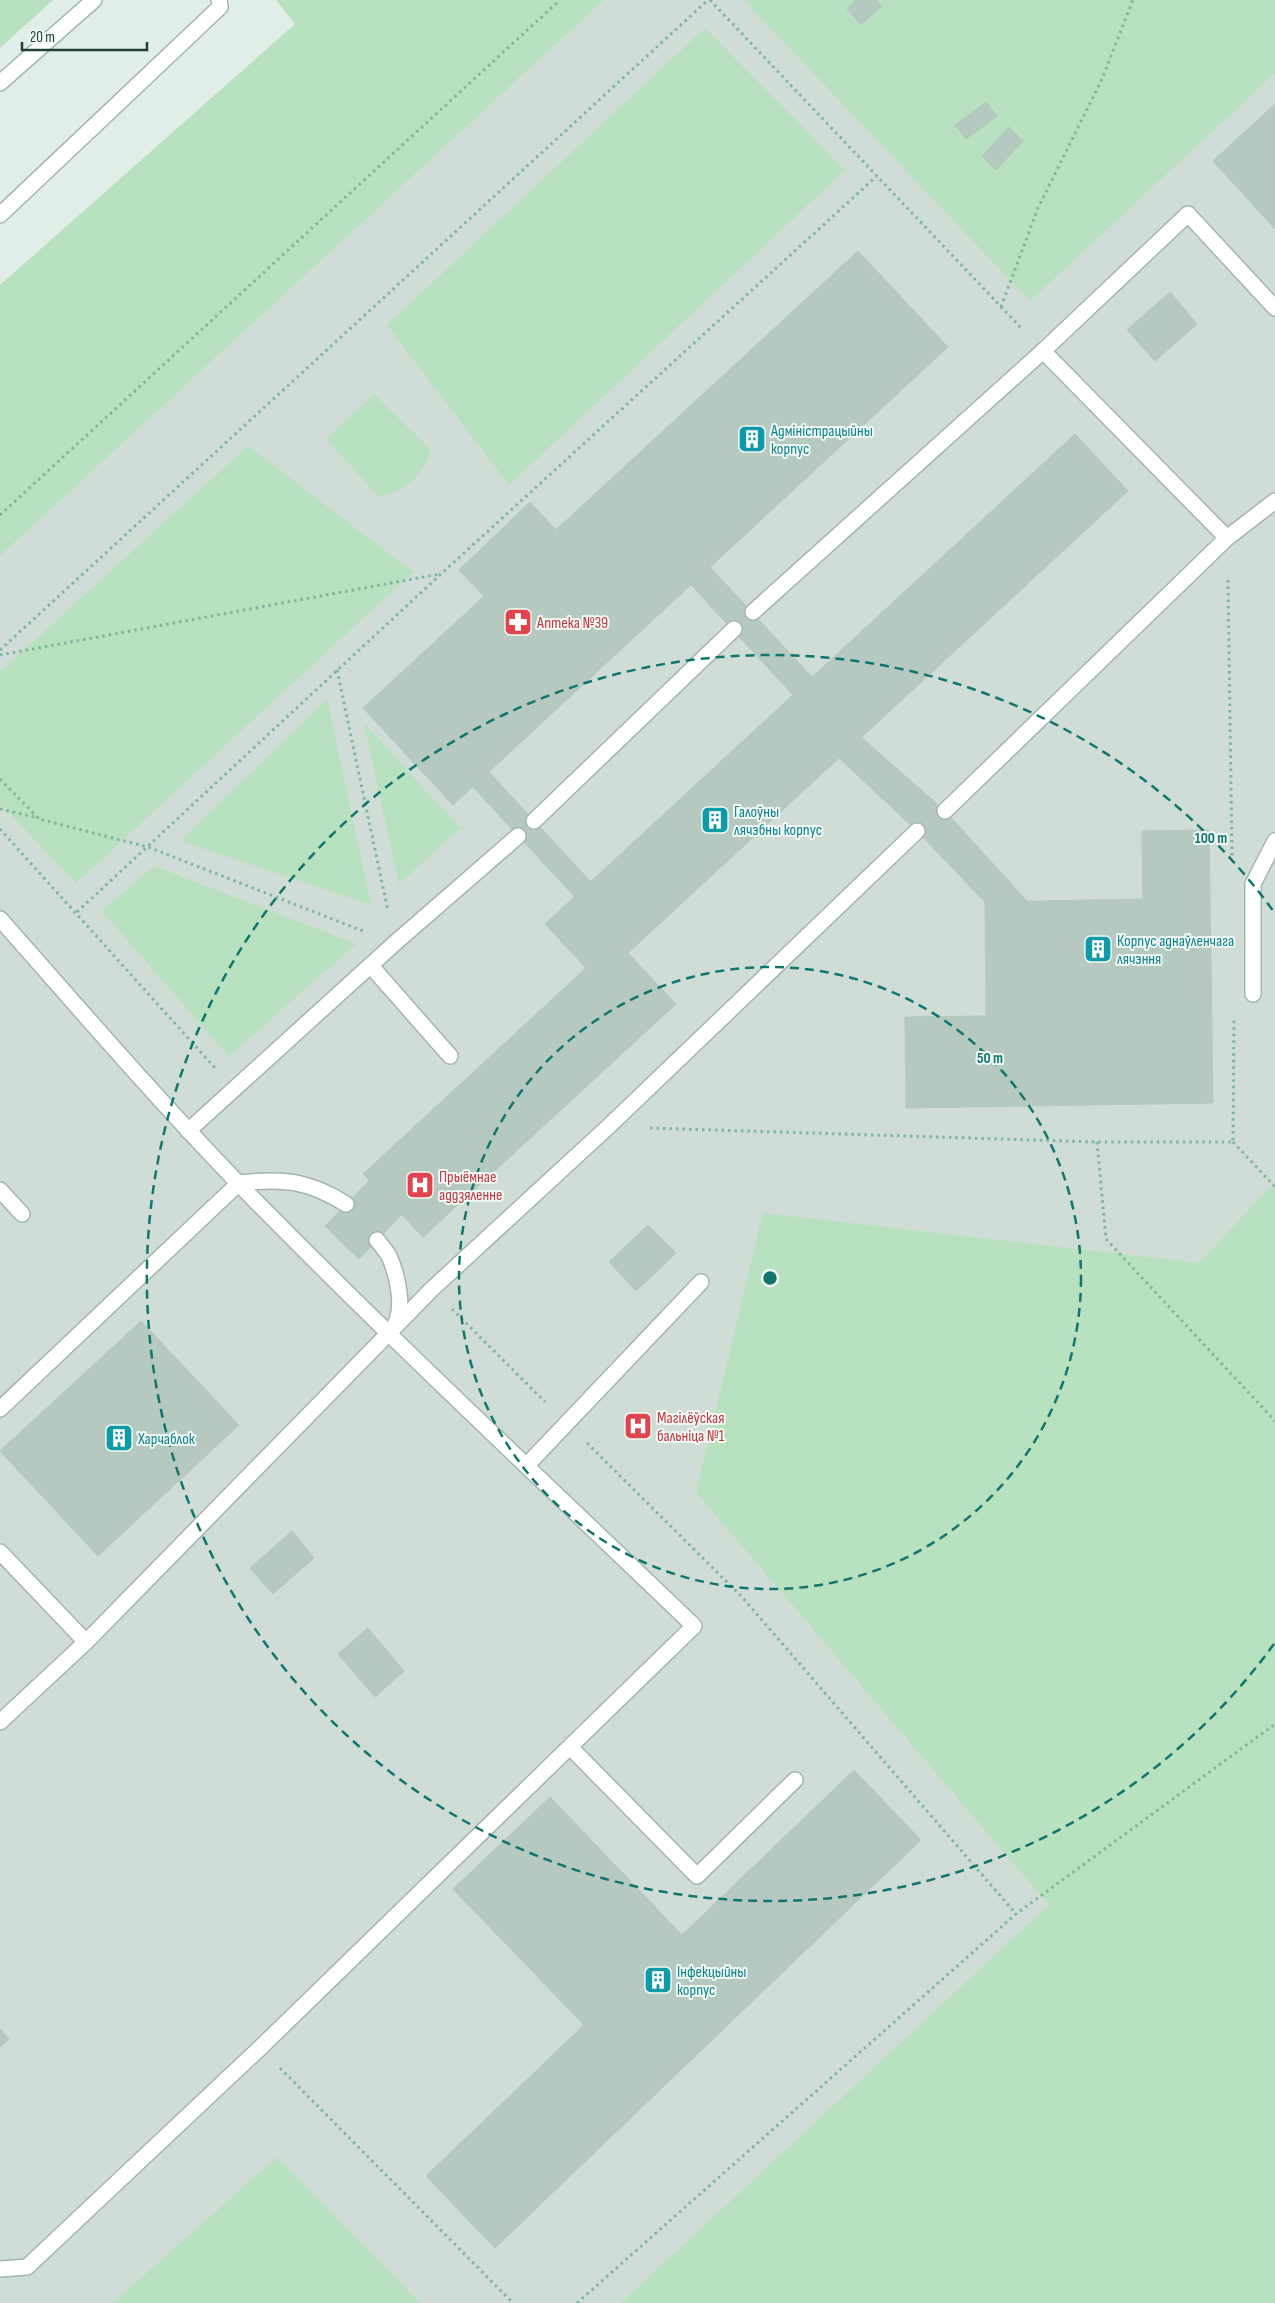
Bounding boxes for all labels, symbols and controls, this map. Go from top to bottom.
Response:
scale bar [22,20,148,52]
text: 20 m [30,28,55,47]
place label: Адміністрацыйны корпус [770,422,873,459]
building icon: Адміністрацыйны корпус [737,424,767,454]
pharmacy icon: Аптека №39 [503,607,533,637]
place label: Аптека №39 [536,614,608,633]
place label: Галоўны лячэбны корпус [734,803,822,840]
building icon: Галоўны лячэбны корпус [700,805,730,835]
text: 100 m [1195,829,1227,848]
place label: Корпус аднаўленчага лячэння [1117,932,1234,969]
building icon: Корпус аднаўленчага лячэння [1083,934,1113,964]
text: 50 m [977,1049,1003,1068]
place label: Прыёмнае аддзяленне [439,1168,502,1205]
hospital icon: Прыёмнае аддзяленне [405,1170,435,1200]
centre of rings [761,1269,779,1287]
place label: Магілёўская бальніца №1 [657,1409,725,1446]
hospital icon: Магілёўская бальніца №1 [623,1411,653,1441]
building icon: Харчаблок [104,1423,134,1453]
place label: Харчаблок [137,1430,196,1449]
place label: Інфекцыйны корпус [677,1963,746,2000]
building icon: Інфекцыйны корпус [643,1965,673,1995]

